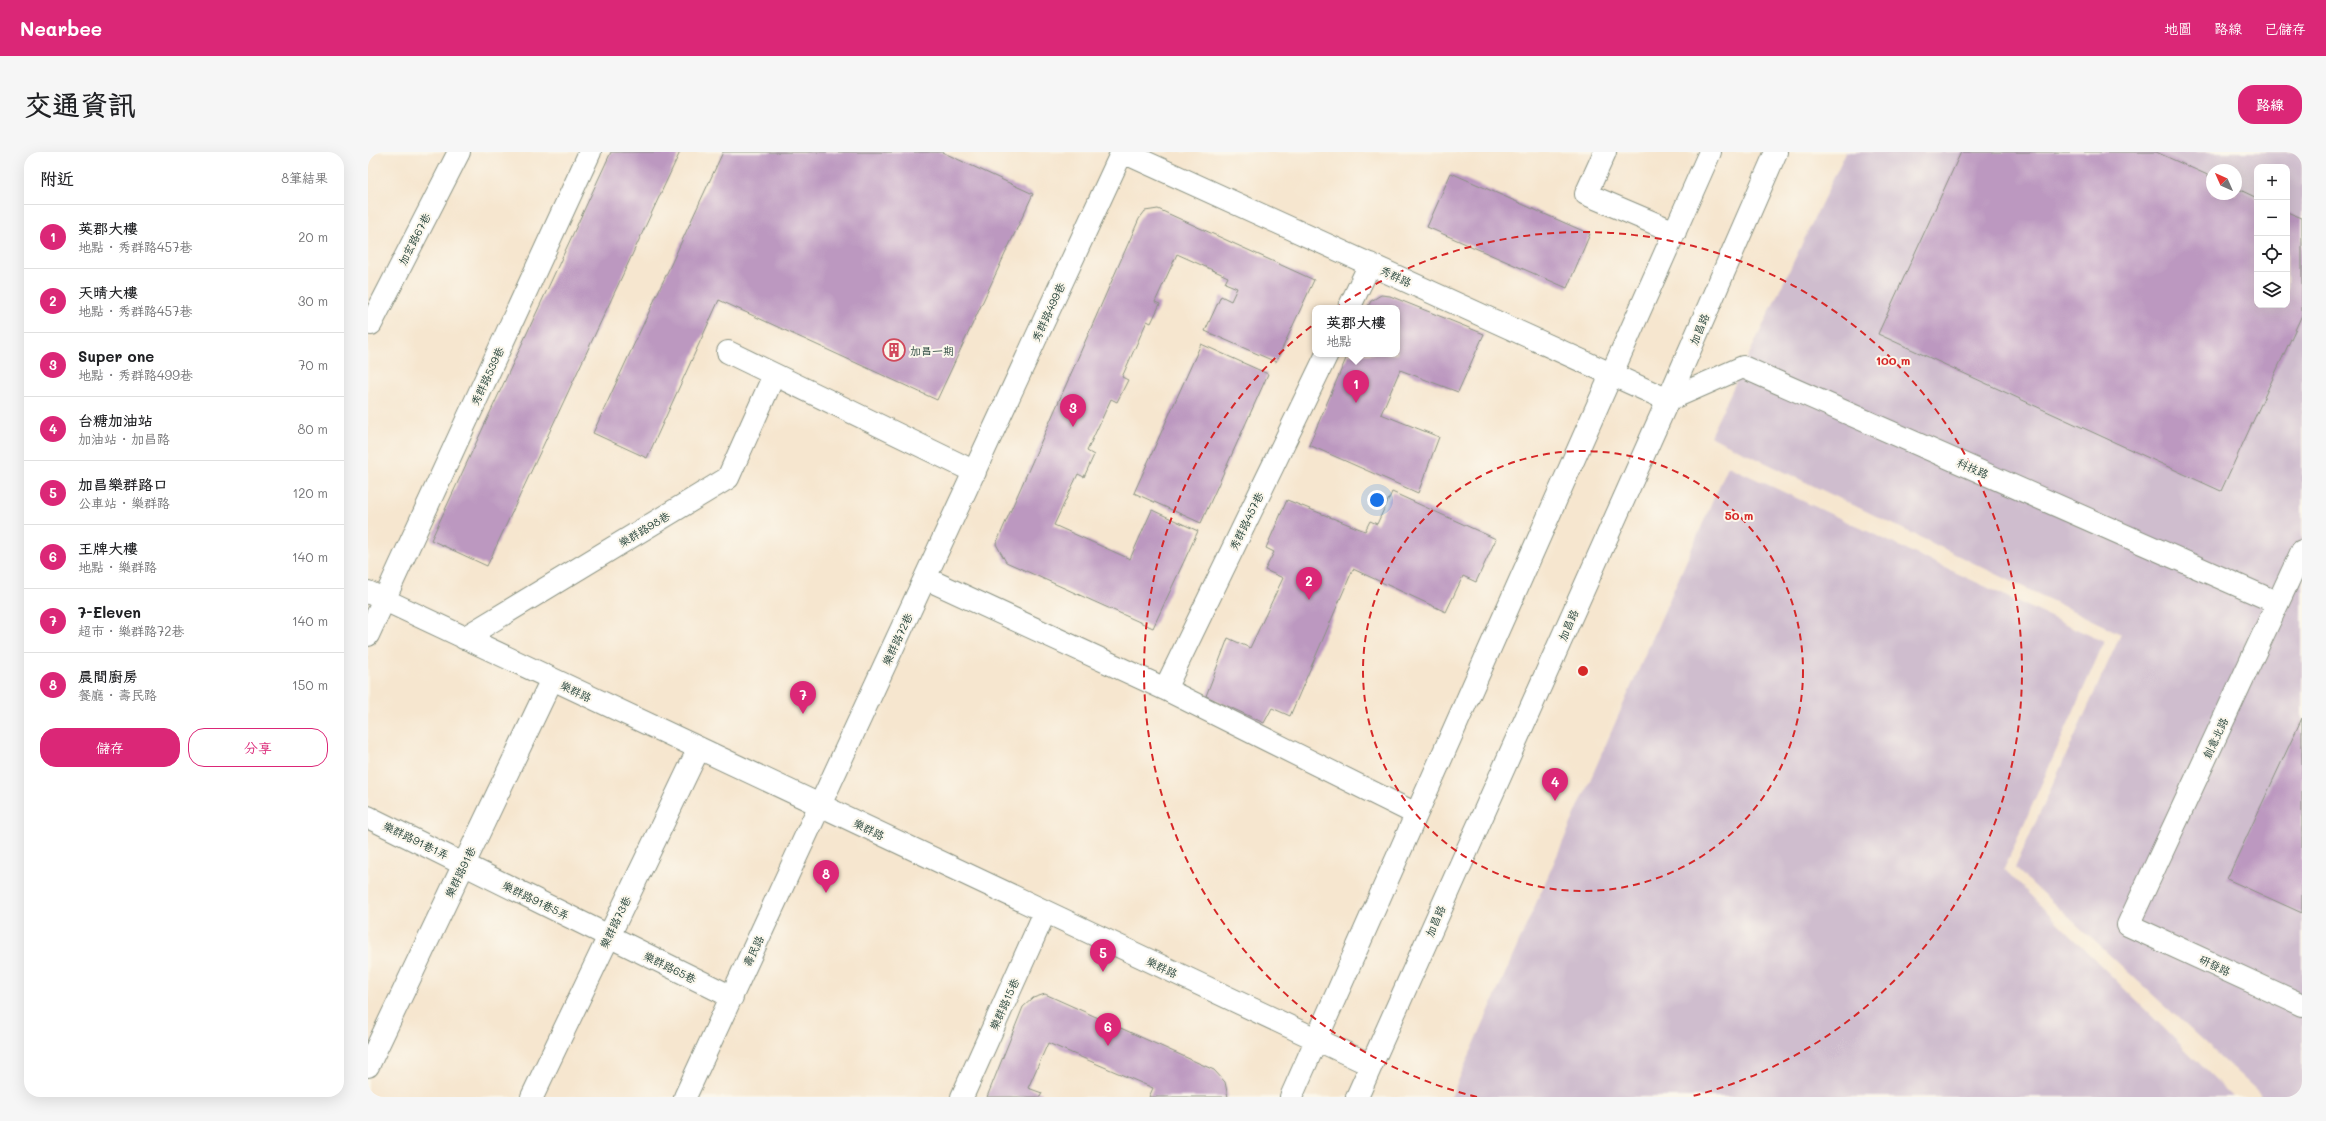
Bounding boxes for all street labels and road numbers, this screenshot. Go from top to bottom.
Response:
street label: 加宏路67巷 [394,210,434,268]
street label: 秀群路 [1378,262,1414,290]
street label: 秀群路499巷 [1028,280,1068,344]
street label: 加昌路 [1686,311,1712,347]
street label: 秀群路539巷 [467,344,507,408]
street label: 科技路 [1955,454,1991,482]
street label: 秀群路457巷 [1225,489,1267,553]
street label: 樂群路98巷 [616,508,672,550]
street label: 加昌路 [1554,607,1582,643]
street label: 樂群路72巷 [878,610,916,668]
street label: 樂群路 [558,677,594,705]
street label: 創意北路 [2199,715,2231,761]
street label: 樂群路 [851,815,887,843]
street label: 樂群路91巷1弄 [381,818,451,862]
street label: 樂群路91巷 [441,844,479,900]
street label: 樂群路91巷5弄 [500,877,572,923]
street label: 樂群路73巷 [596,893,634,951]
street label: 加昌路 [1421,903,1449,939]
street label: 壽民路 [739,933,767,969]
street label: 樂群路65巷 [641,948,699,986]
street label: 研發路 [2197,951,2233,979]
street label: 樂群路 [1144,953,1180,981]
street label: 樂群路15巷 [986,976,1022,1032]

